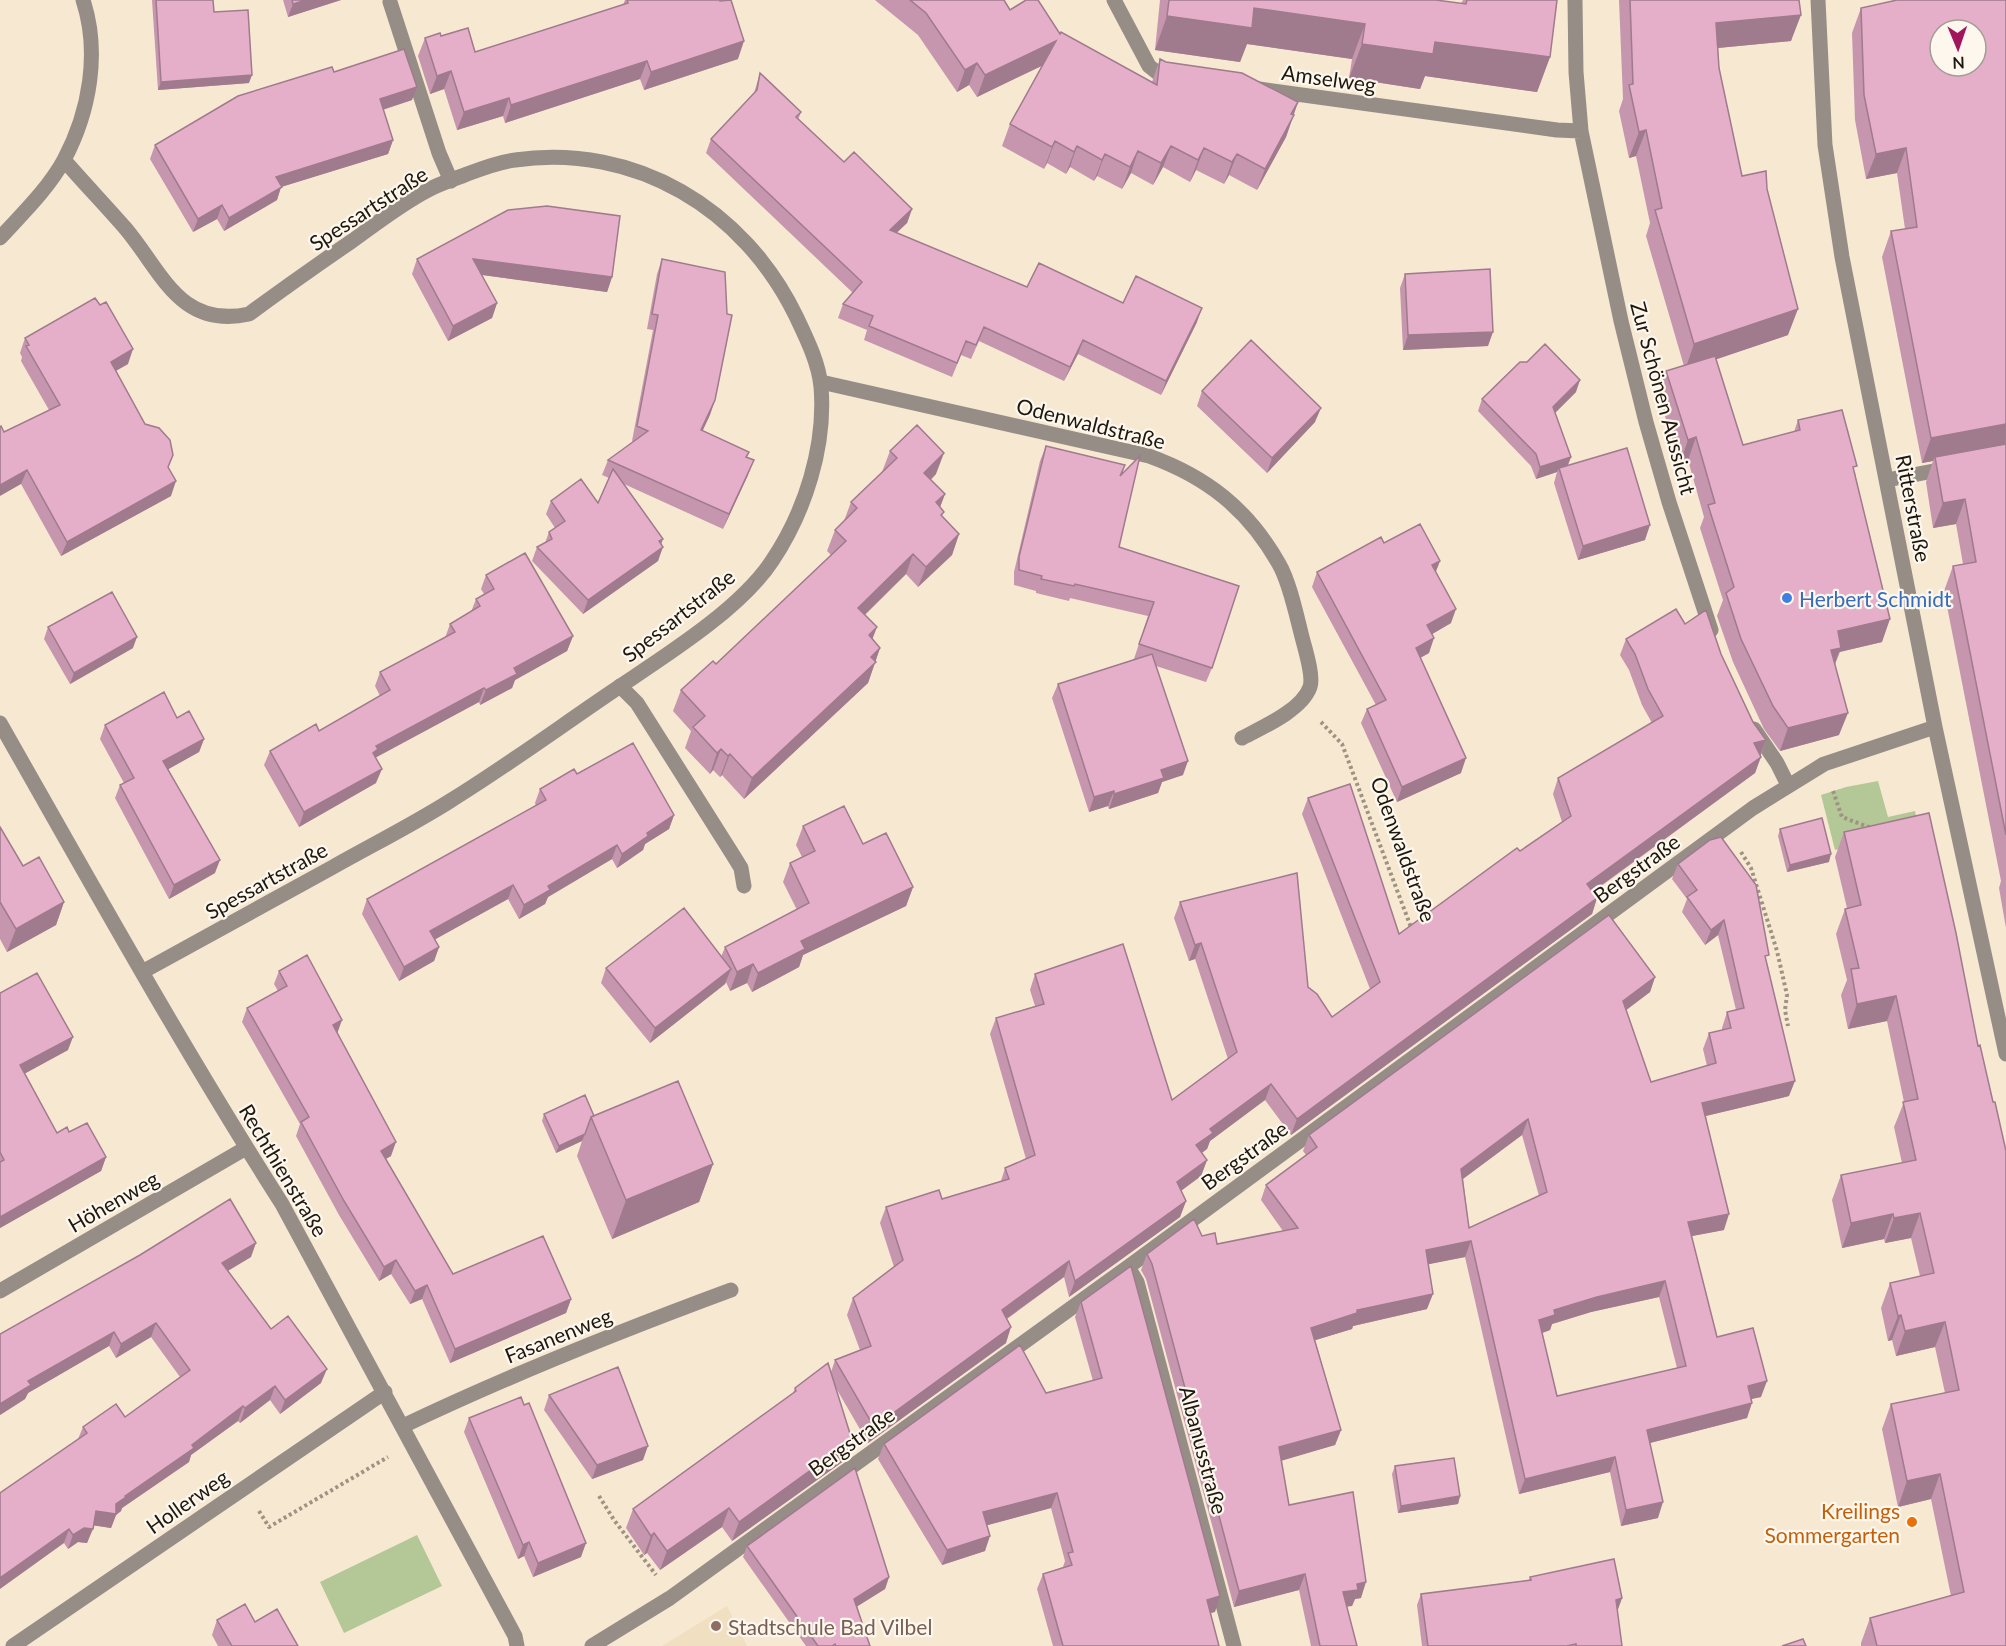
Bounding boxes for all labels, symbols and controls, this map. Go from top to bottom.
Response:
north arrow [1928,18,1988,78]
text: N [1952,54,1965,73]
street label: Amselweg [1280,59,1378,97]
street label: Spessartstraße [304,161,432,255]
street label: Zur Schönen Aussicht [1626,299,1702,498]
street label: Odenwaldstraße [1014,392,1168,454]
street label: Ritterstraße [1891,452,1937,564]
street label: Spessartstraße [617,563,739,667]
place label: Herbert Schmidt [1799,586,1952,611]
marker: Herbert Schmidt [1780,591,1794,605]
street label: Odenwaldstraße [1366,773,1442,925]
street label: Bergstraße [1588,828,1684,908]
street label: Spessartstraße [201,836,331,924]
street label: Rechthienstraße [235,1099,333,1241]
street label: Bergstraße [1196,1115,1292,1195]
street label: Höhenweg [63,1165,163,1237]
street label: Fasanenweg [501,1302,615,1368]
street label: Albanusstraße [1175,1383,1233,1517]
street label: Bergstraße [803,1401,899,1481]
street label: Hollerweg [141,1464,233,1538]
place label: Kreilings Sommergarten [1764,1498,1900,1547]
marker: Kreilings Sommergarten [1905,1515,1919,1529]
place label: Stadtschule Bad Vilbel [728,1614,932,1639]
marker: Stadtschule Bad Vilbel [709,1619,723,1633]

